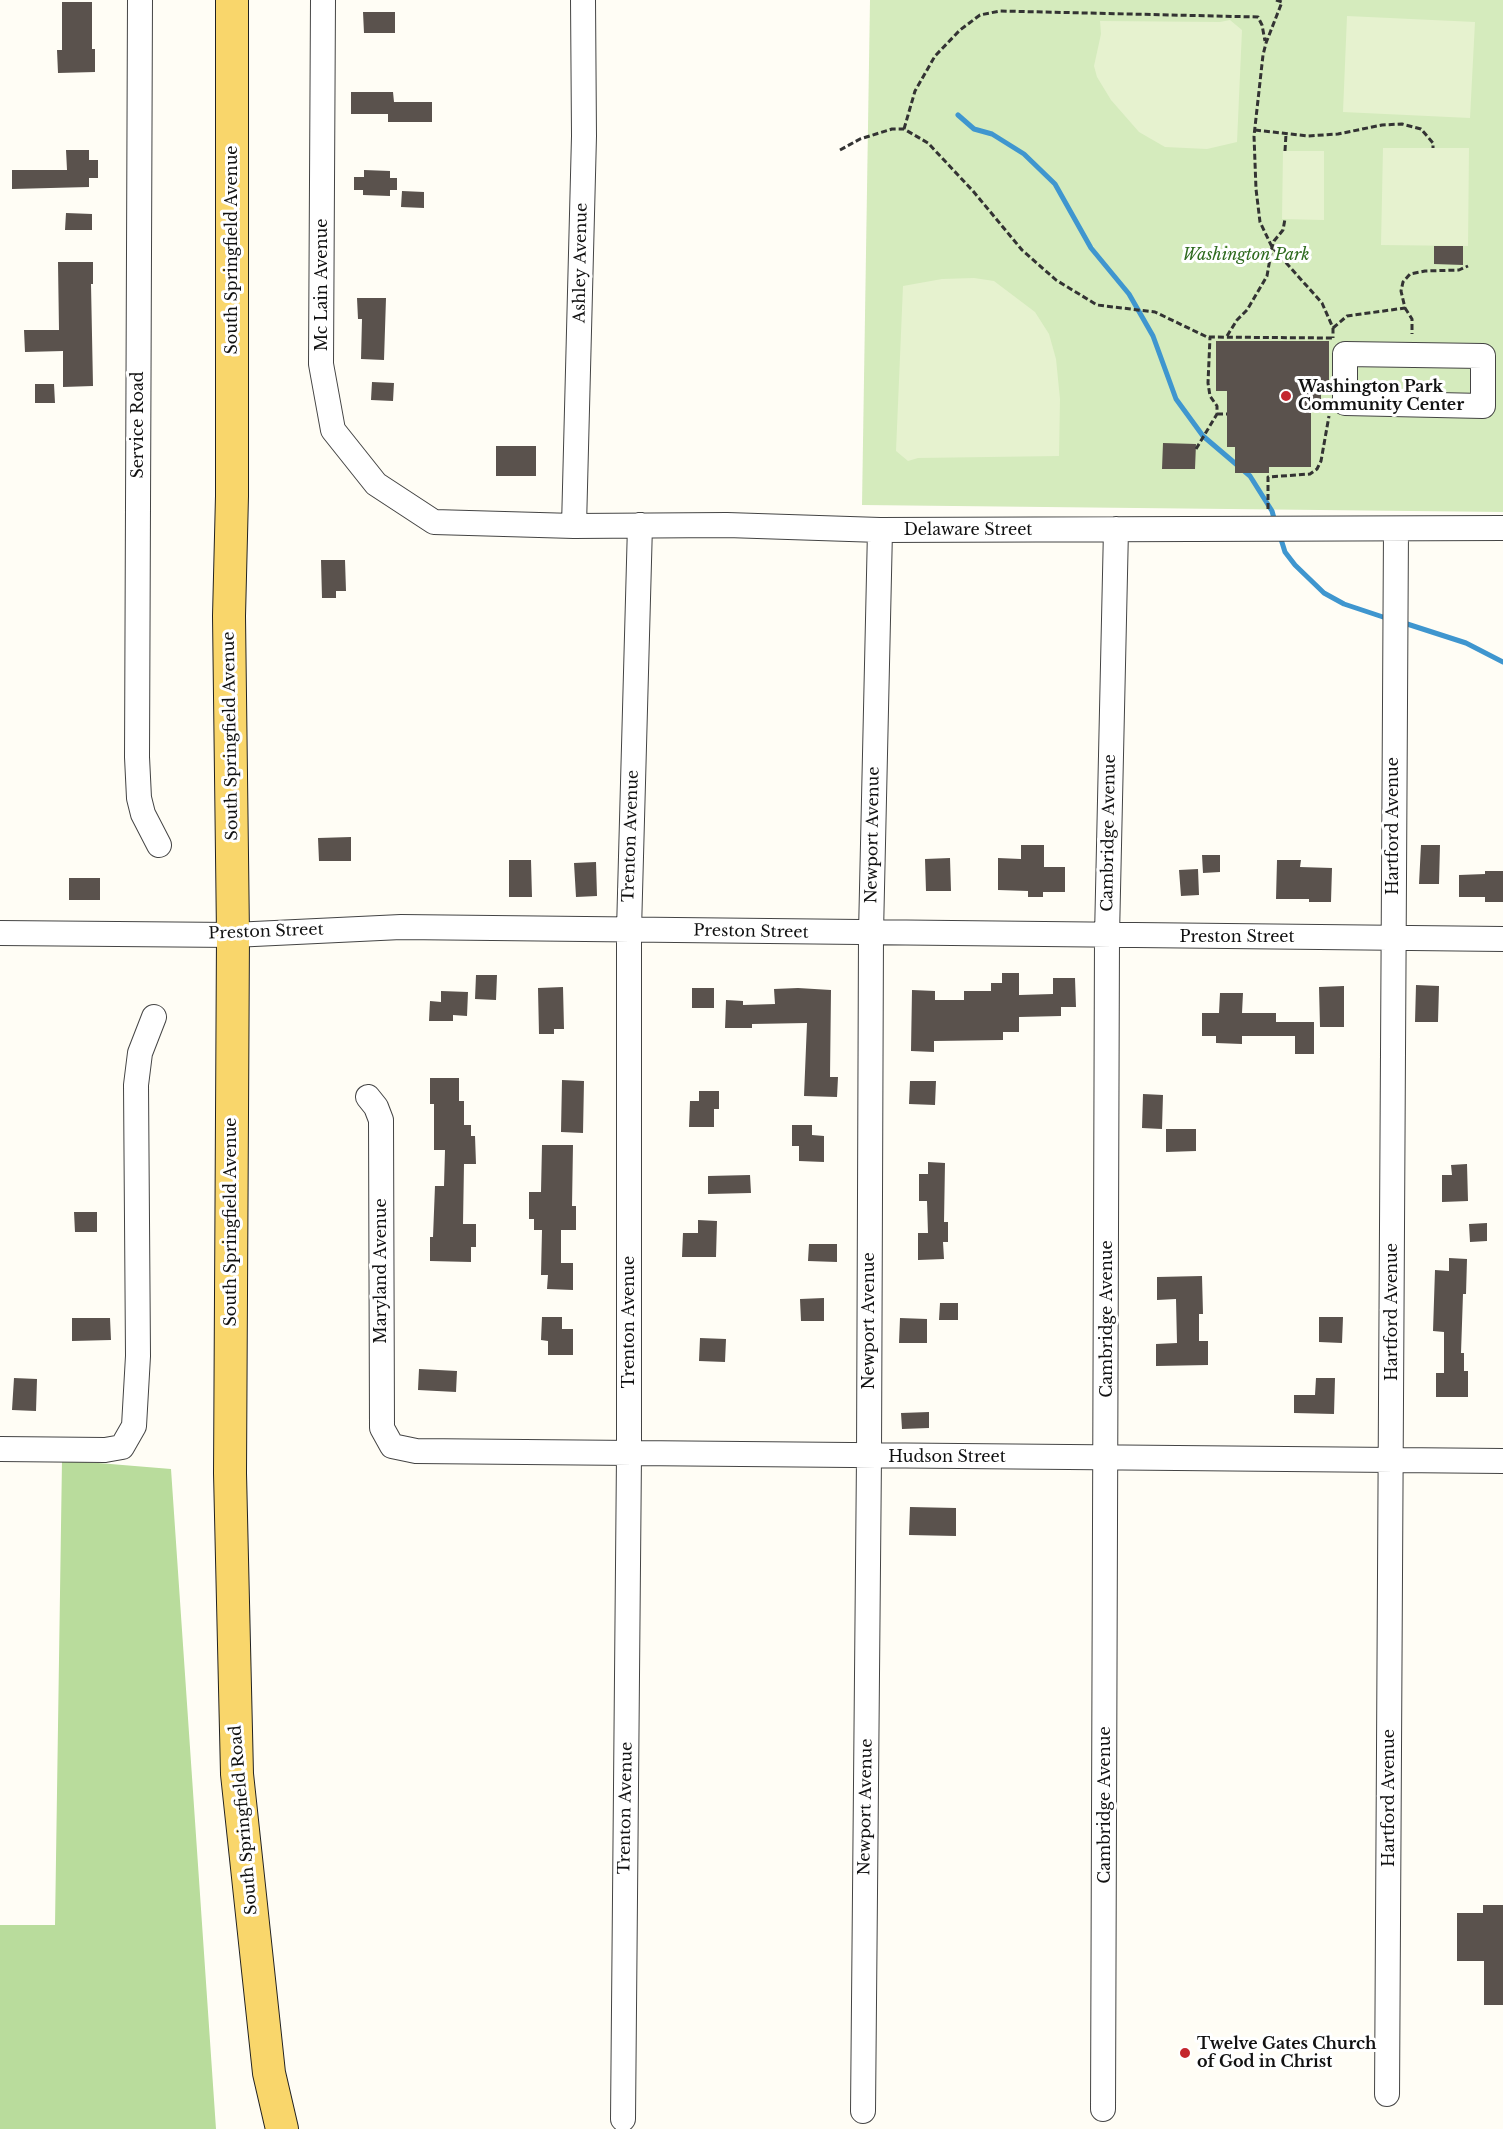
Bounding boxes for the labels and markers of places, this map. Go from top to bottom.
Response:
place label: Washington Park Community Center [1298,377,1464,415]
marker: Washington Park Community Center [1279,389,1293,403]
place label: Twelve Gates Church of God in Christ [1197,2034,1377,2072]
marker: Twelve Gates Church of God in Christ [1178,2046,1192,2060]

